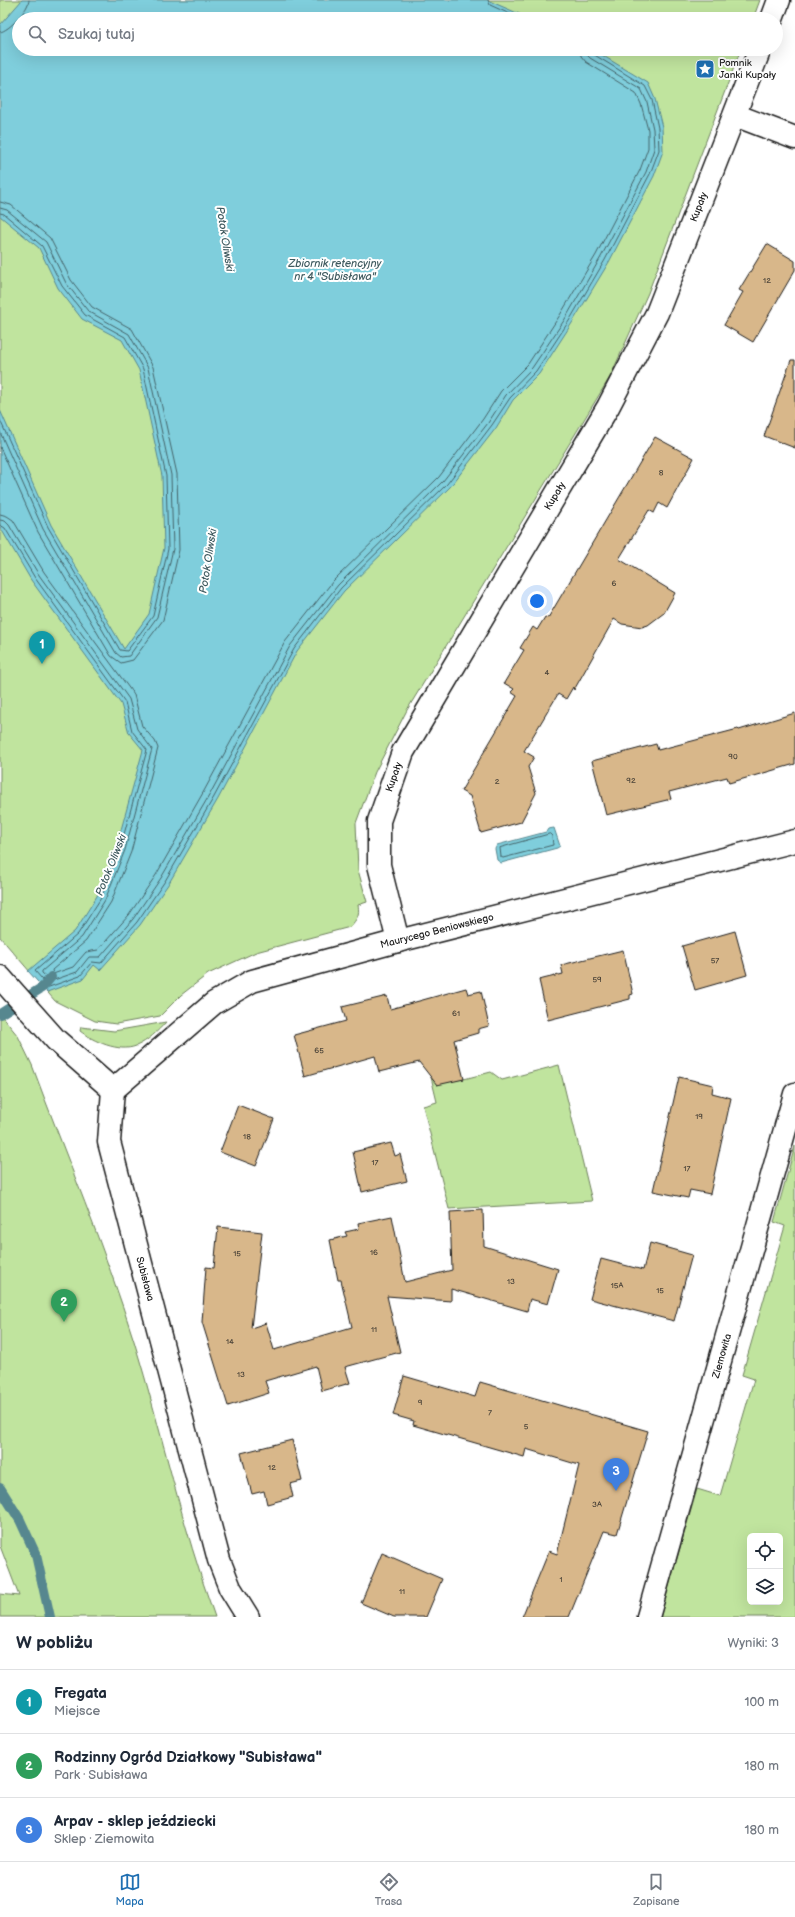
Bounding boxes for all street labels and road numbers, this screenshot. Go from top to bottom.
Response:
street label: Kupały [688,190,710,224]
street label: Kupały [542,479,568,512]
street label: Kupały [383,760,405,794]
street label: Maurycego Beniowskiego [379,911,495,951]
street label: Subisława [133,1255,157,1303]
street label: Ziemowita [710,1332,734,1381]

